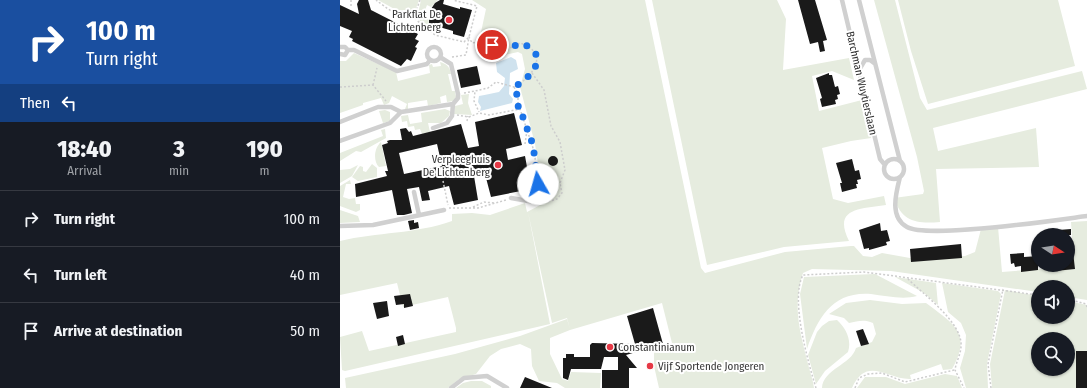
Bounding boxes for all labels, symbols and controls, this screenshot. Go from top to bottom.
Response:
place label: Parkflat De Lichtenberg [388,8,442,34]
text: 100 m [86,14,156,47]
marker: Parkflat De Lichtenberg [444,15,454,25]
icon: right [20,16,72,68]
pin [475,28,509,62]
street label: Barchman Wuytierslaan [843,30,880,136]
icon: arrive [481,34,503,56]
text: Turn right [86,48,158,70]
icon: left [58,92,80,114]
text: Then [20,94,50,112]
text: 18:40 [57,135,112,163]
text: 3 [173,135,185,163]
text: 190 [246,135,283,163]
place label: Verpleeghuis De Lichtenberg [423,153,491,179]
marker: Verpleeghuis De Lichtenberg [493,160,503,170]
text: Arrival [67,163,102,178]
text: min [169,163,189,178]
text: m [260,163,270,178]
position arrow [517,163,559,205]
icon: right [20,208,42,230]
text: Turn right [54,210,115,228]
text: 100 m [283,210,320,228]
north arrow [1031,228,1075,272]
map controls [1031,228,1075,376]
icon: left [20,264,42,286]
text: Turn left [54,266,107,284]
text: 40 m [290,266,320,284]
button: sound [1031,280,1075,324]
icon: arrive [20,320,42,342]
text: Arrive at destination [54,322,182,340]
text: 50 m [290,322,320,340]
button: search [1031,332,1075,376]
place label: Constantinianum [618,341,695,354]
marker: Constantinianum [605,342,615,352]
place label: Vijf Sportende Jongeren [658,360,764,373]
marker: Vijf Sportende Jongeren [645,361,655,371]

